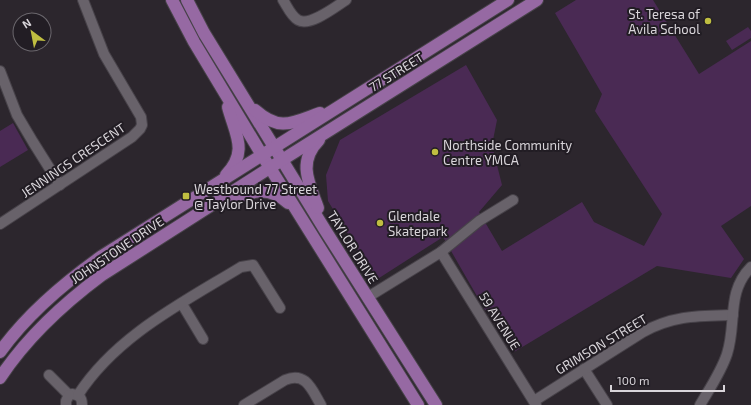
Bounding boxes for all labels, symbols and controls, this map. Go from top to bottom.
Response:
place label: St. Teresa of Avila School [628,6,701,37]
north arrow [12,12,52,52]
text: N [20,15,33,31]
marker: St. Teresa of Avila School [703,16,713,26]
street label: 77 STREET [366,49,427,95]
street label: JENNINGS CRESCENT [18,119,129,201]
place label: Northside Community Centre YMCA [443,137,572,168]
marker: Northside Community Centre YMCA [430,147,440,157]
place label: Westbound 77 Street @ Taylor Drive [194,181,317,212]
marker: Westbound 77 Street @ Taylor Drive [181,191,191,201]
street label: TAYLOR DRIVE [324,208,382,286]
place label: Glendale Skatepark [388,208,448,239]
street label: JOHNSTONE DRIVE [67,213,167,287]
marker: Glendale Skatepark [375,218,385,228]
street label: 59 AVENUE [476,289,524,353]
street label: GRIMSON STREET [552,310,650,378]
scale bar [611,367,724,393]
text: 100 m [617,373,649,387]

